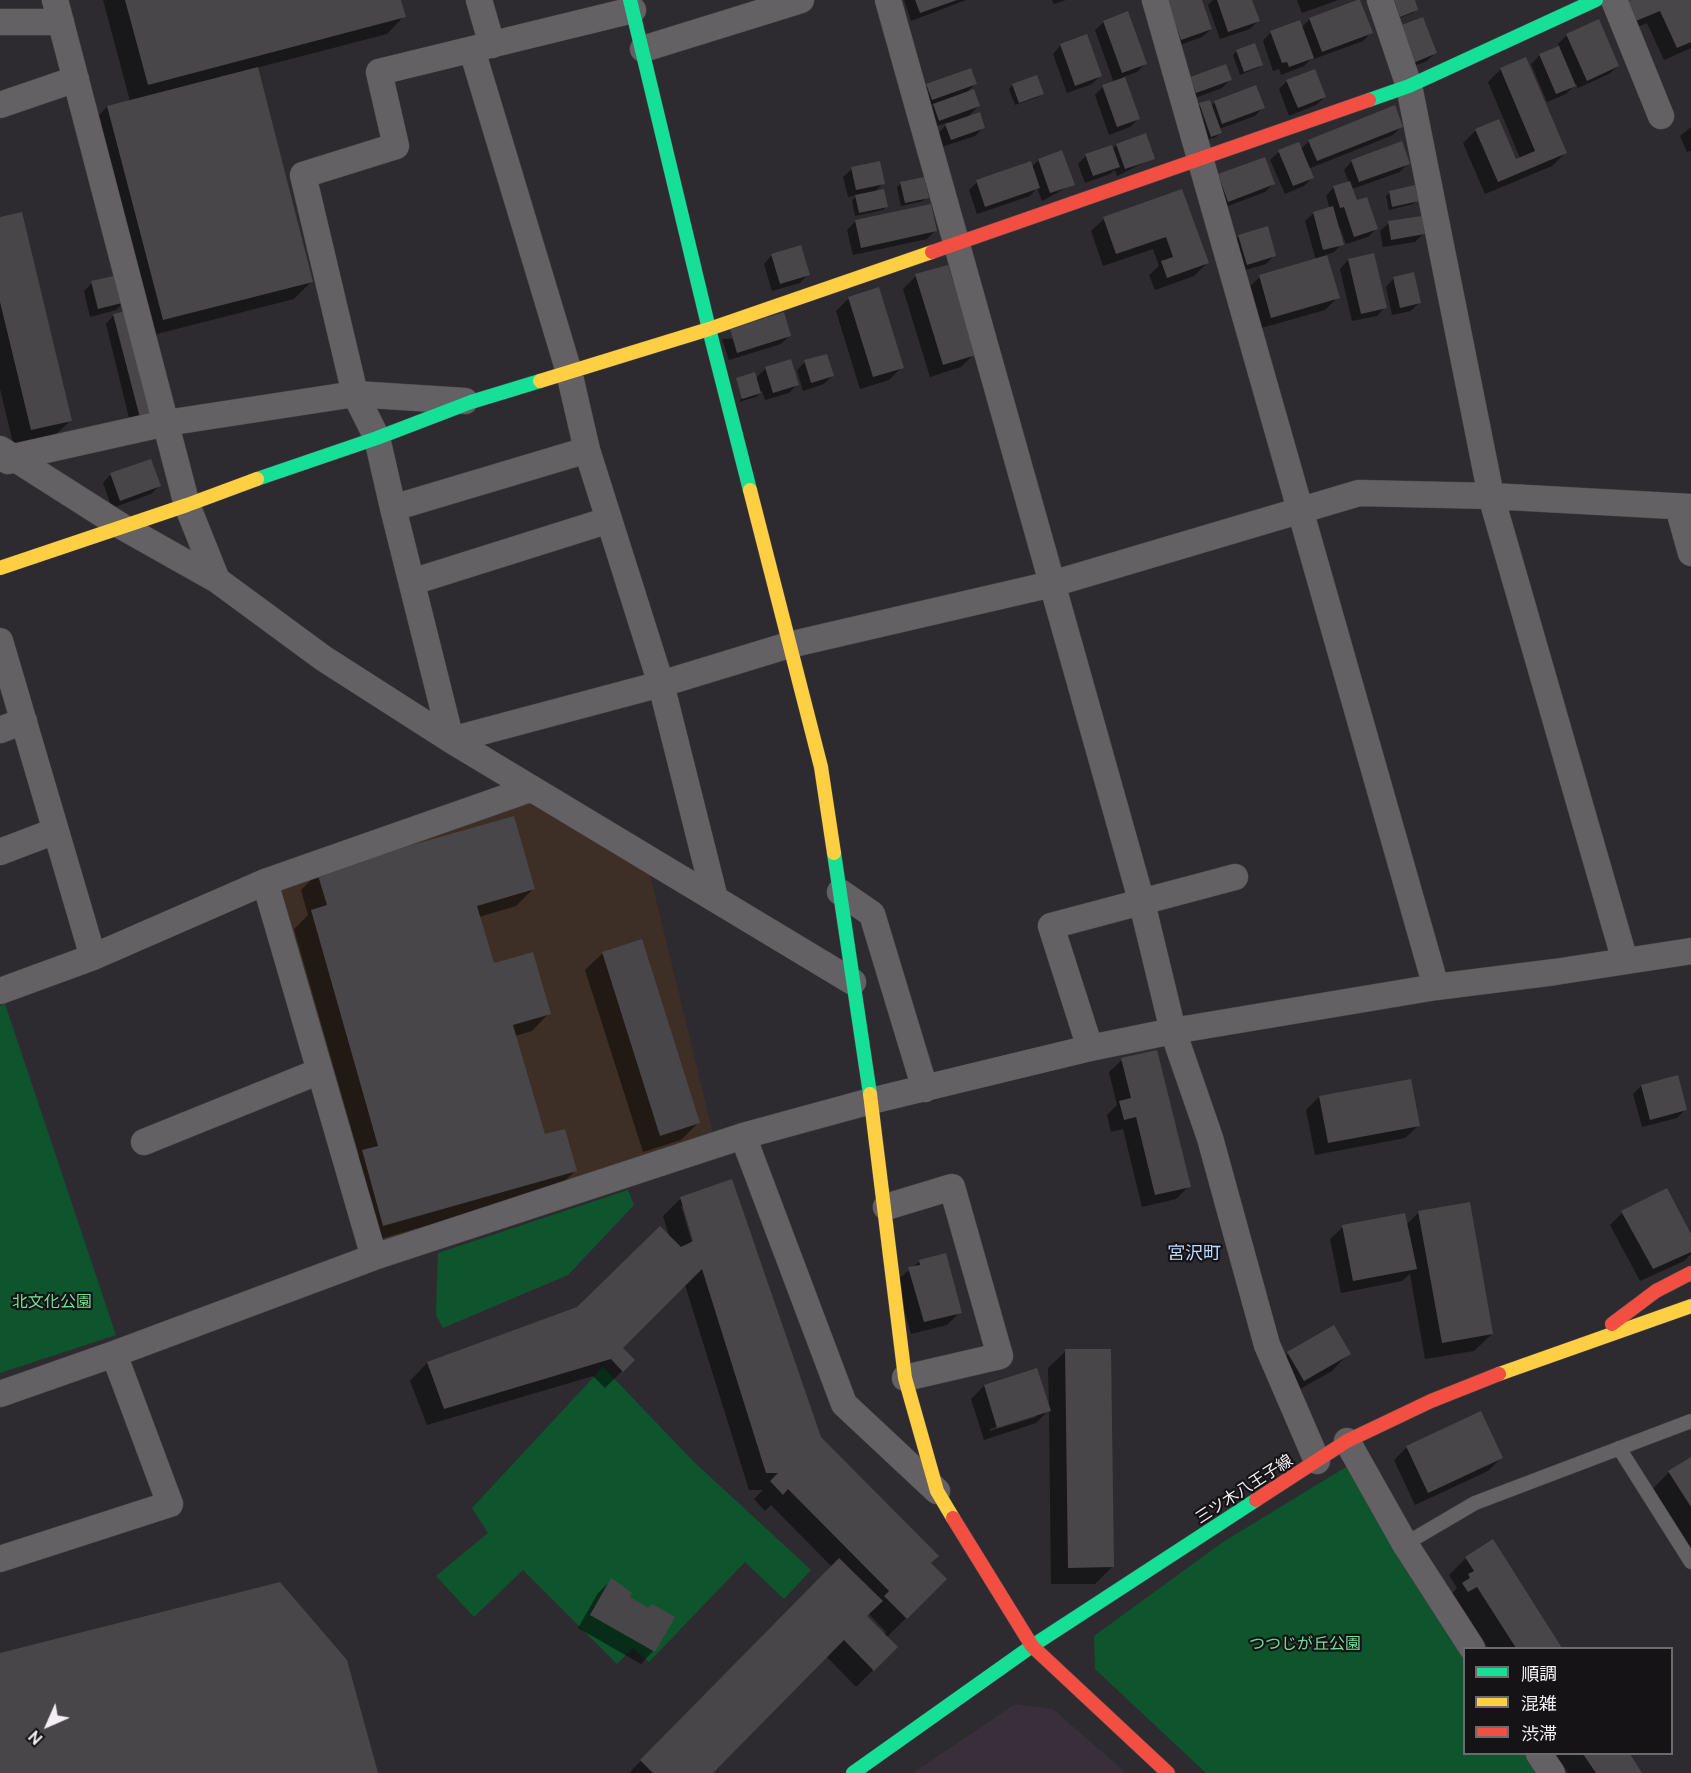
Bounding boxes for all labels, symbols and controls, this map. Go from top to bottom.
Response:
district label: 宮沢町 [1167,1242,1221,1264]
park label: 北文化公園 [12,1292,92,1312]
street label: 三ツ木八王子線 [1192,1450,1296,1528]
park label: つつじが丘公園 [1249,1634,1361,1654]
legend [1463,1647,1673,1755]
text: 順調 [1521,1663,1557,1683]
text: 混雑 [1521,1693,1557,1713]
north arrow [18,1695,78,1755]
text: 渋滞 [1521,1723,1557,1743]
text: N [25,1727,46,1748]

